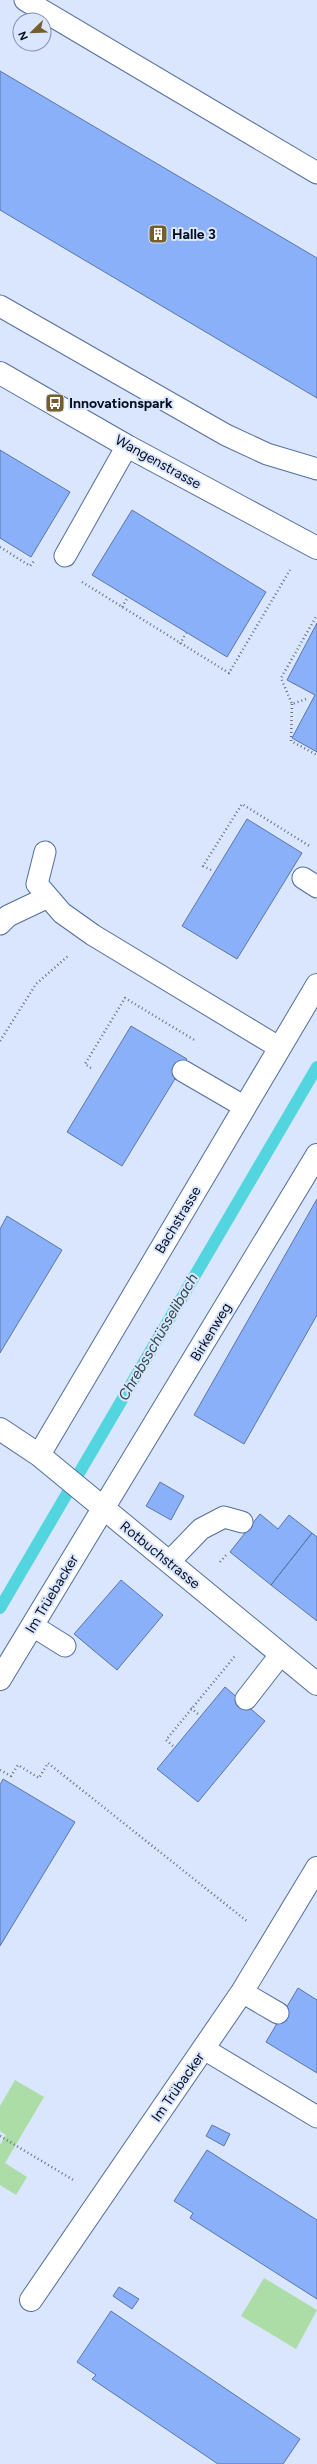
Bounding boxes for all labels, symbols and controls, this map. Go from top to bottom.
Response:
north arrow [12,12,52,52]
text: N [16,29,31,42]
building icon: Halle 3 [147,223,169,245]
place label: Halle 3 [172,226,216,243]
bus stop icon: Innovationspark [44,392,66,414]
place label: Innovationspark [69,395,173,412]
street label: Wangenstrasse [112,431,204,493]
street label: Bachstrasse [151,1183,205,1257]
water label: Chrebsschüsselibach [114,1270,202,1404]
street label: Birkenweg [187,1300,235,1364]
street label: Rotbuchstrasse [117,1518,204,1593]
street label: Im Trüebacker [22,1552,82,1636]
street label: Im Trübacker [148,2049,208,2125]

